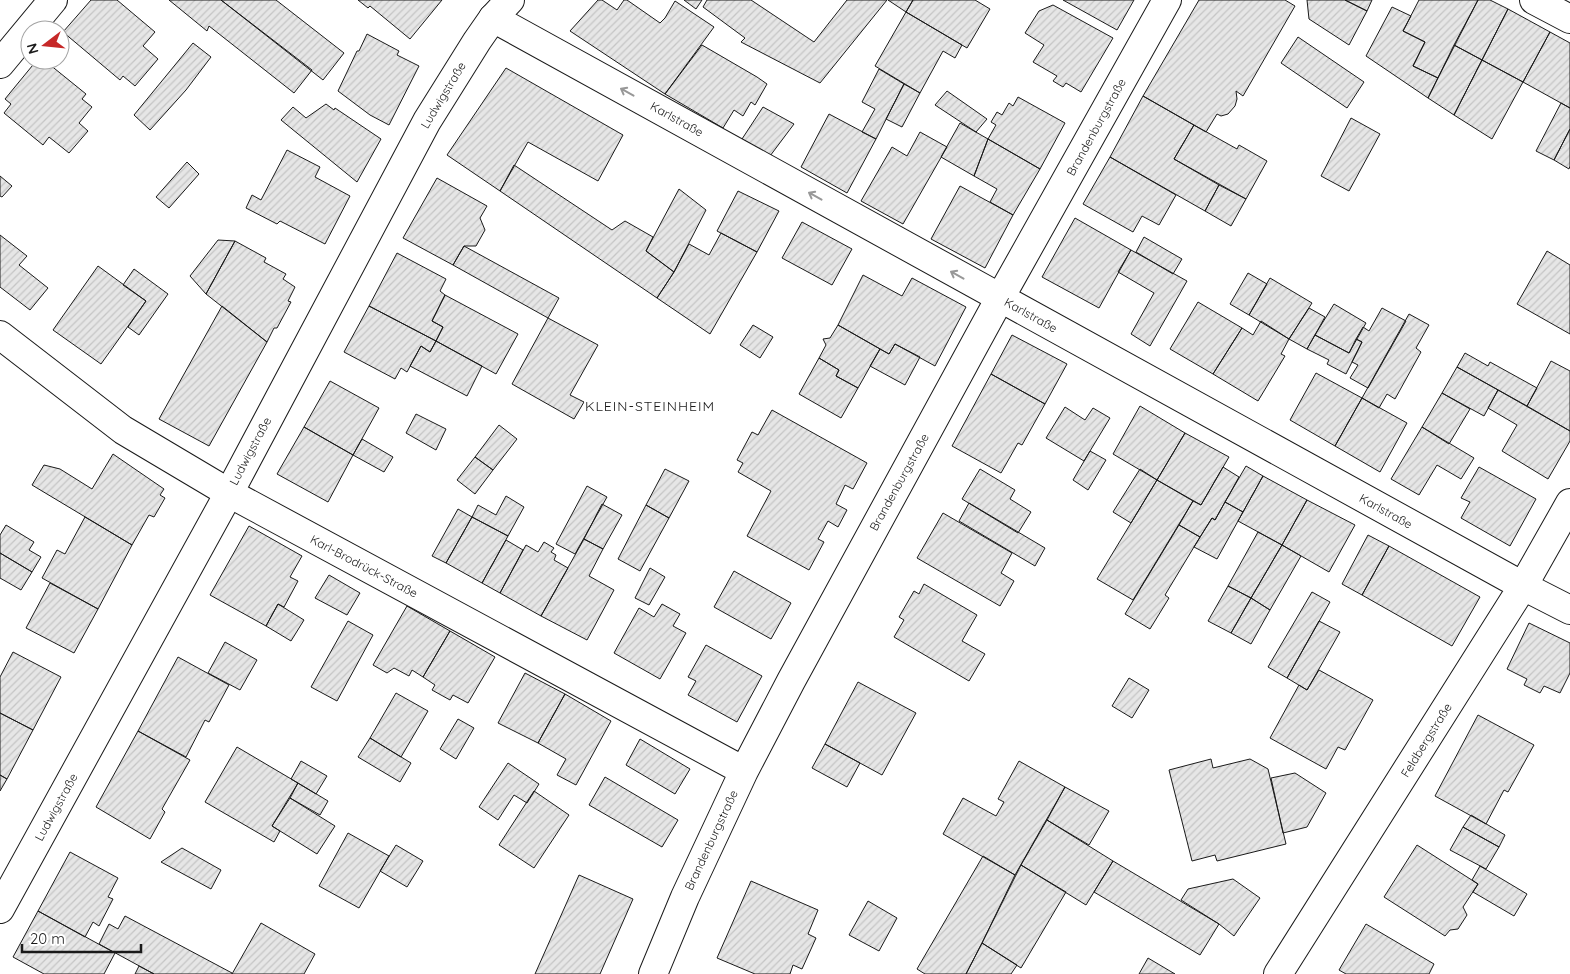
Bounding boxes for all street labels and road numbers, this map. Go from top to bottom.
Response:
street label: Ludwigstraße [417,59,469,131]
street label: Brandenburgstraße [1063,76,1129,178]
street label: Karlstraße [648,98,706,140]
street label: Karlstraße [1002,294,1060,336]
street label: Ludwigstraße [226,414,274,488]
street label: Brandenburgstraße [866,431,932,533]
street label: Karlstraße [1357,490,1415,532]
street label: Karl-Brodrück-Straße [308,531,420,601]
street label: Feldbergstraße [1397,700,1455,780]
street label: Ludwigstraße [31,770,81,843]
street label: Brandenburgstraße [681,787,741,893]

